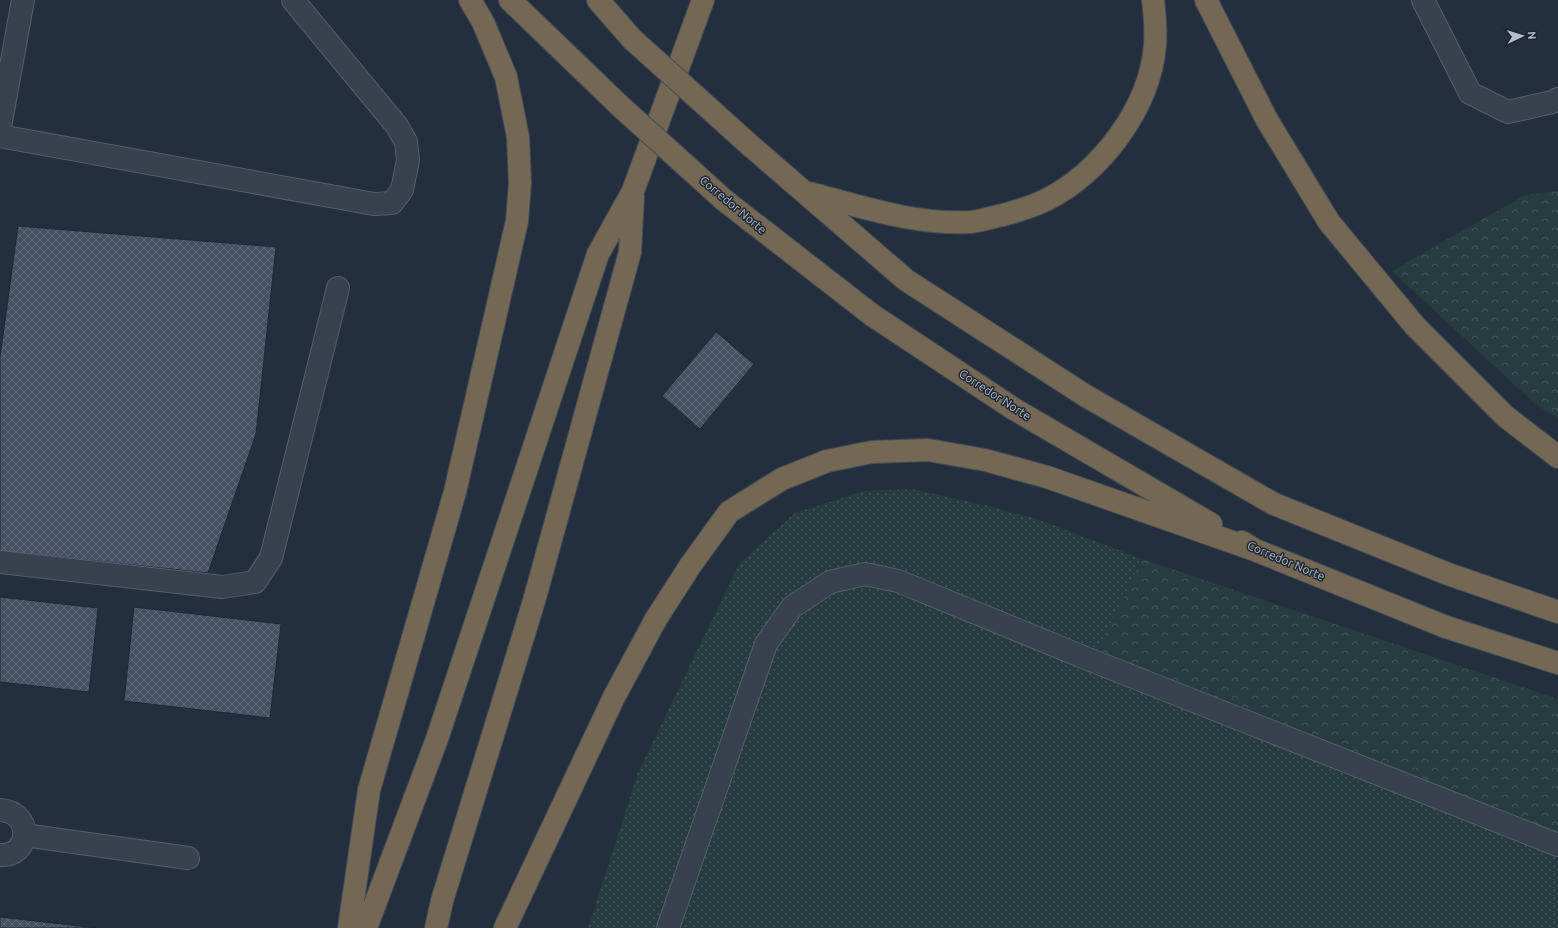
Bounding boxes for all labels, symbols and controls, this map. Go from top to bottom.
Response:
north arrow [1502,16,1542,56]
text: N [1526,31,1538,40]
street label: Corredor Norte [697,173,769,236]
street label: Corredor Norte [957,367,1034,423]
street label: Corredor Norte [1246,538,1327,583]

